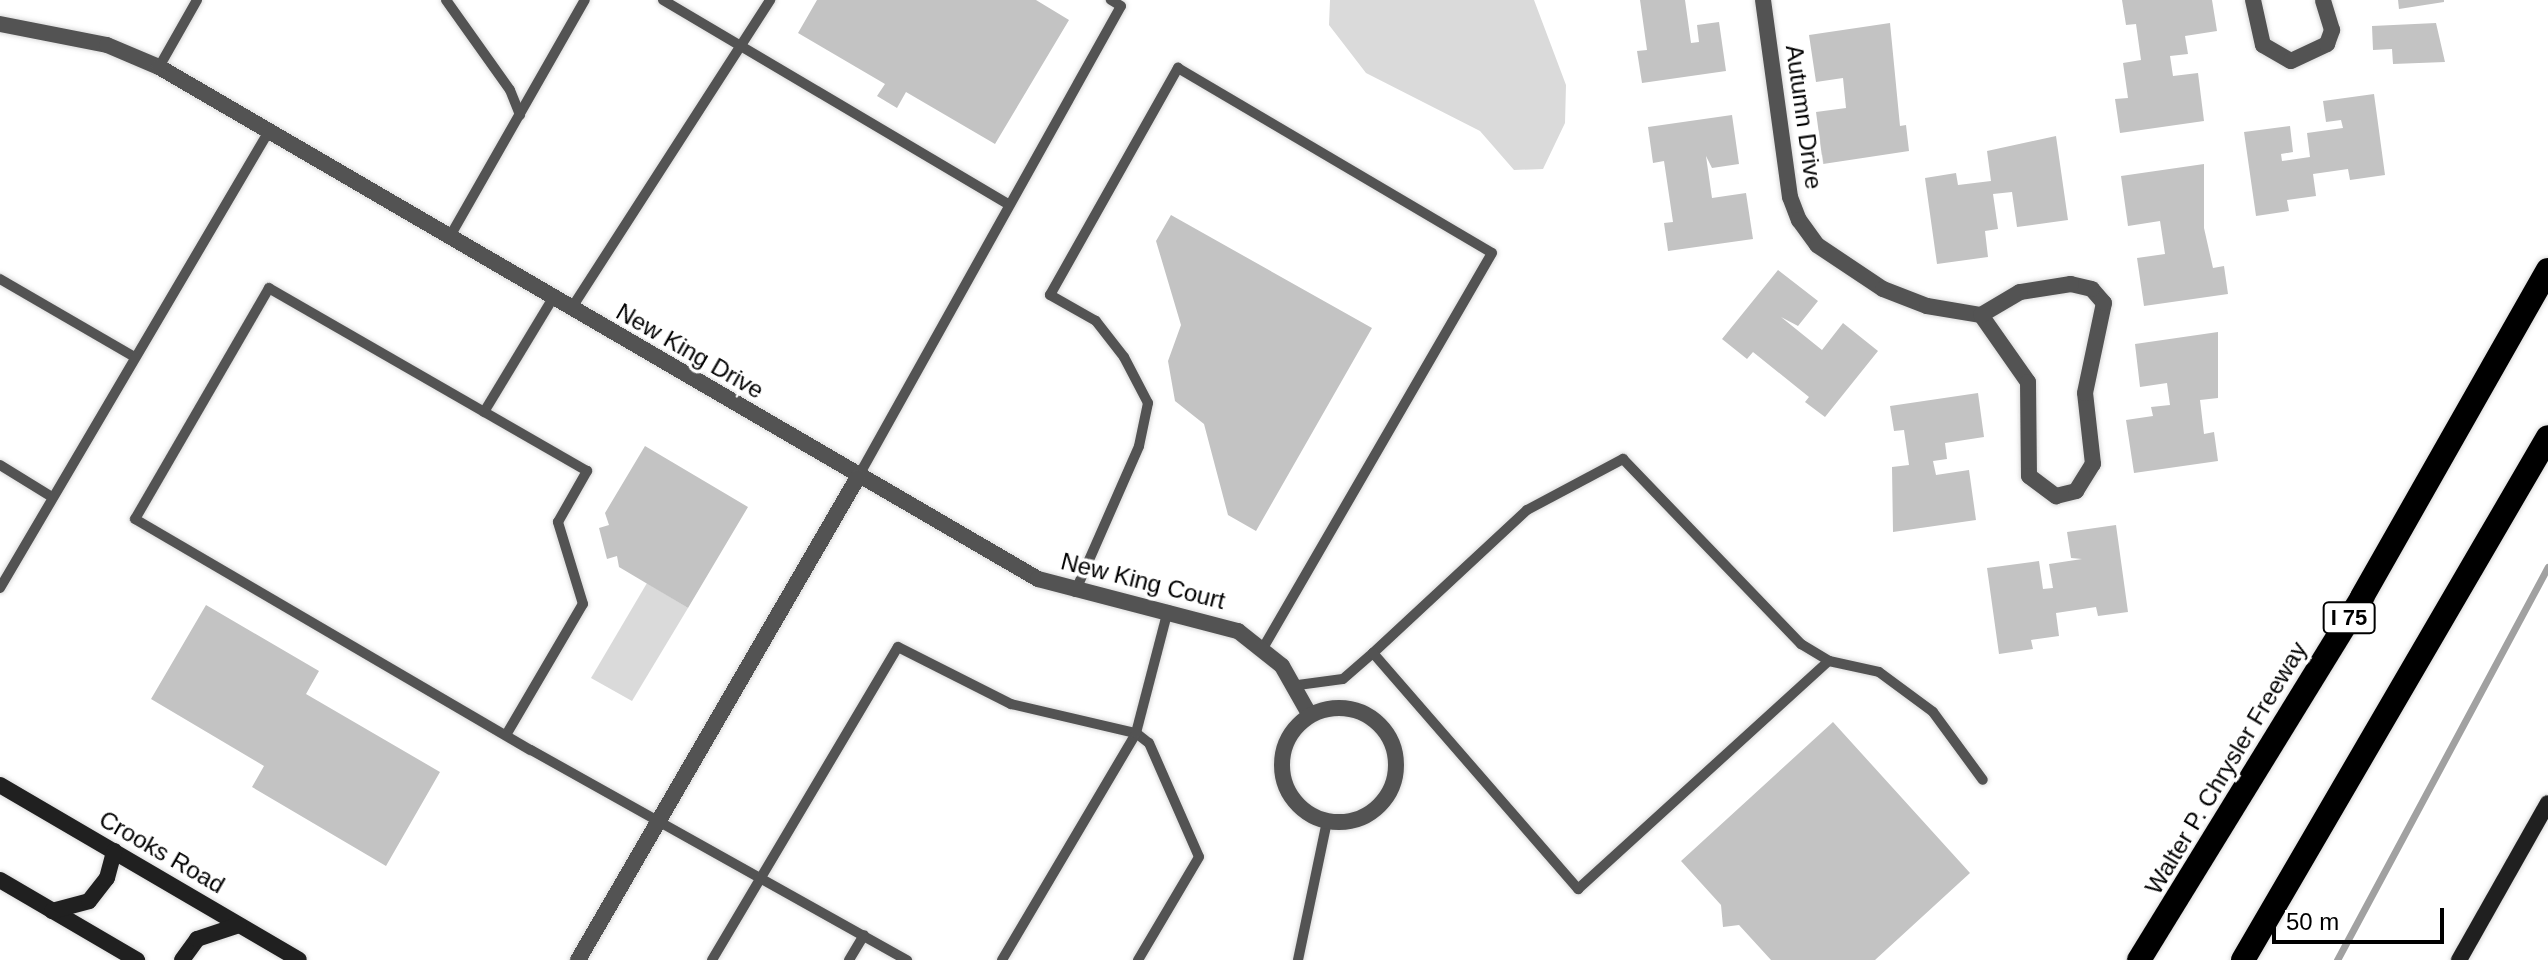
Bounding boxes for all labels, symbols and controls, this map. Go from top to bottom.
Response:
street label: Autumn Drive [1780,43,1828,191]
street label: New King Drive [611,297,769,405]
street label: New King Court [1058,547,1228,615]
road number: I 75 [2321,600,2377,636]
street label: Walter P. Chrysler Freeway [2139,637,2313,899]
street label: Crooks Road [94,805,230,899]
scale bar [2276,892,2448,942]
text: 50 m [2286,908,2339,935]

